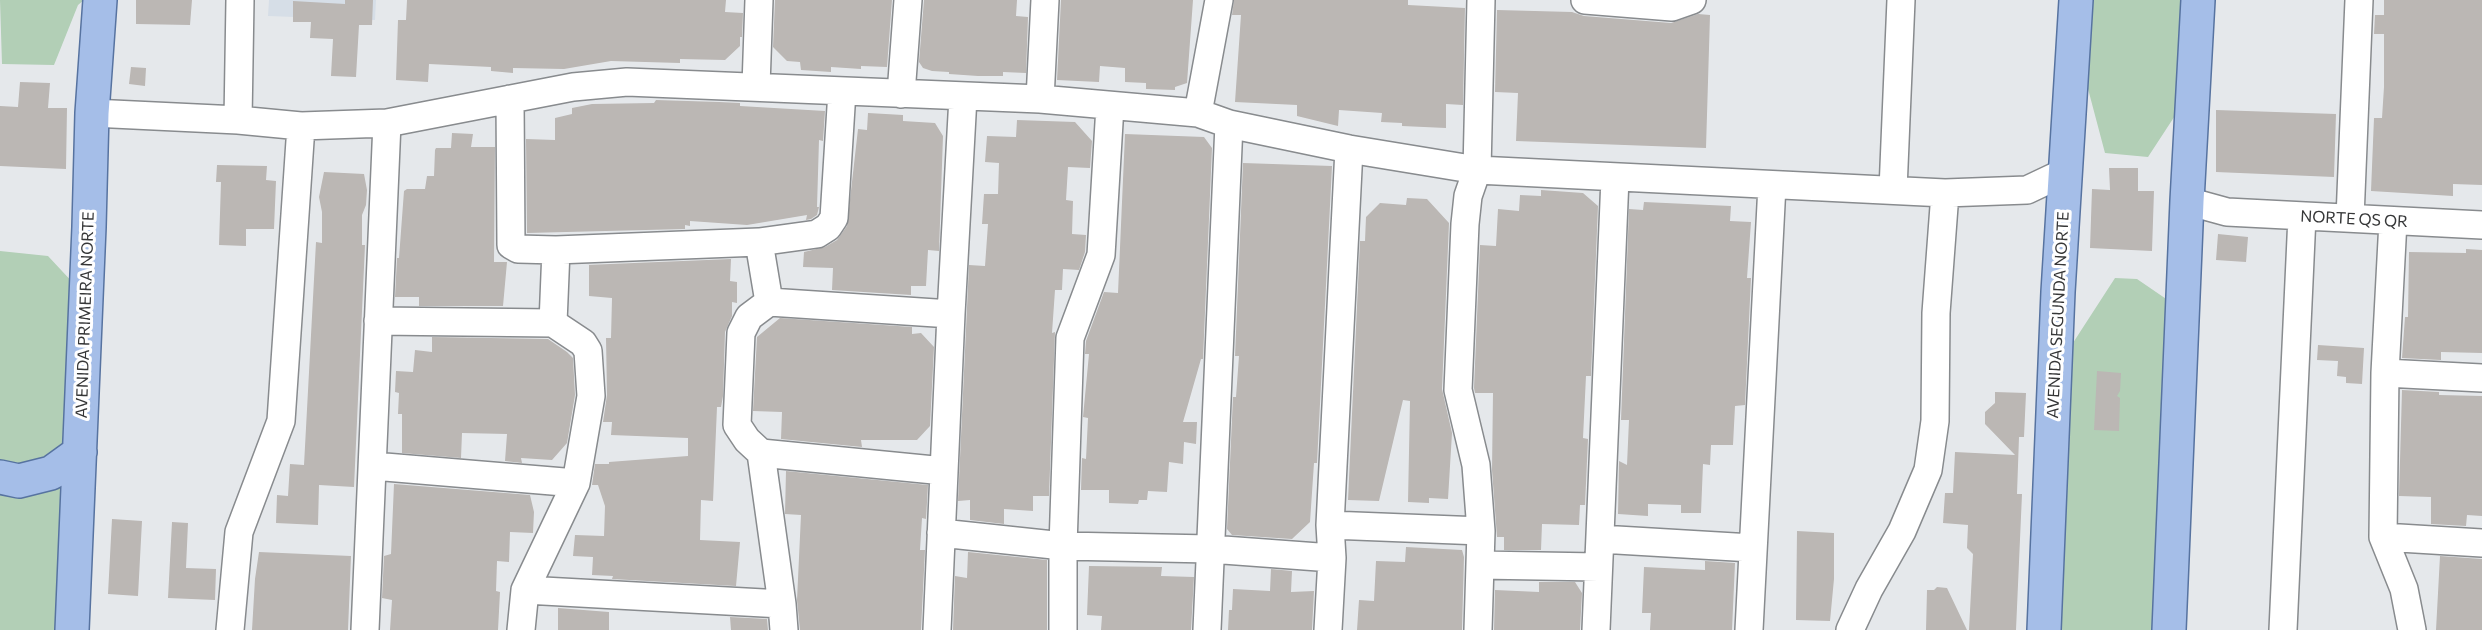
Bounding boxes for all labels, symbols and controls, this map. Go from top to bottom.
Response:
street label: NORTE QS QR [2300,207,2408,231]
street label: AVENIDA PRIMEIRA NORTE [72,211,98,419]
street label: AVENIDA SEGUNDA NORTE [2043,211,2073,419]

